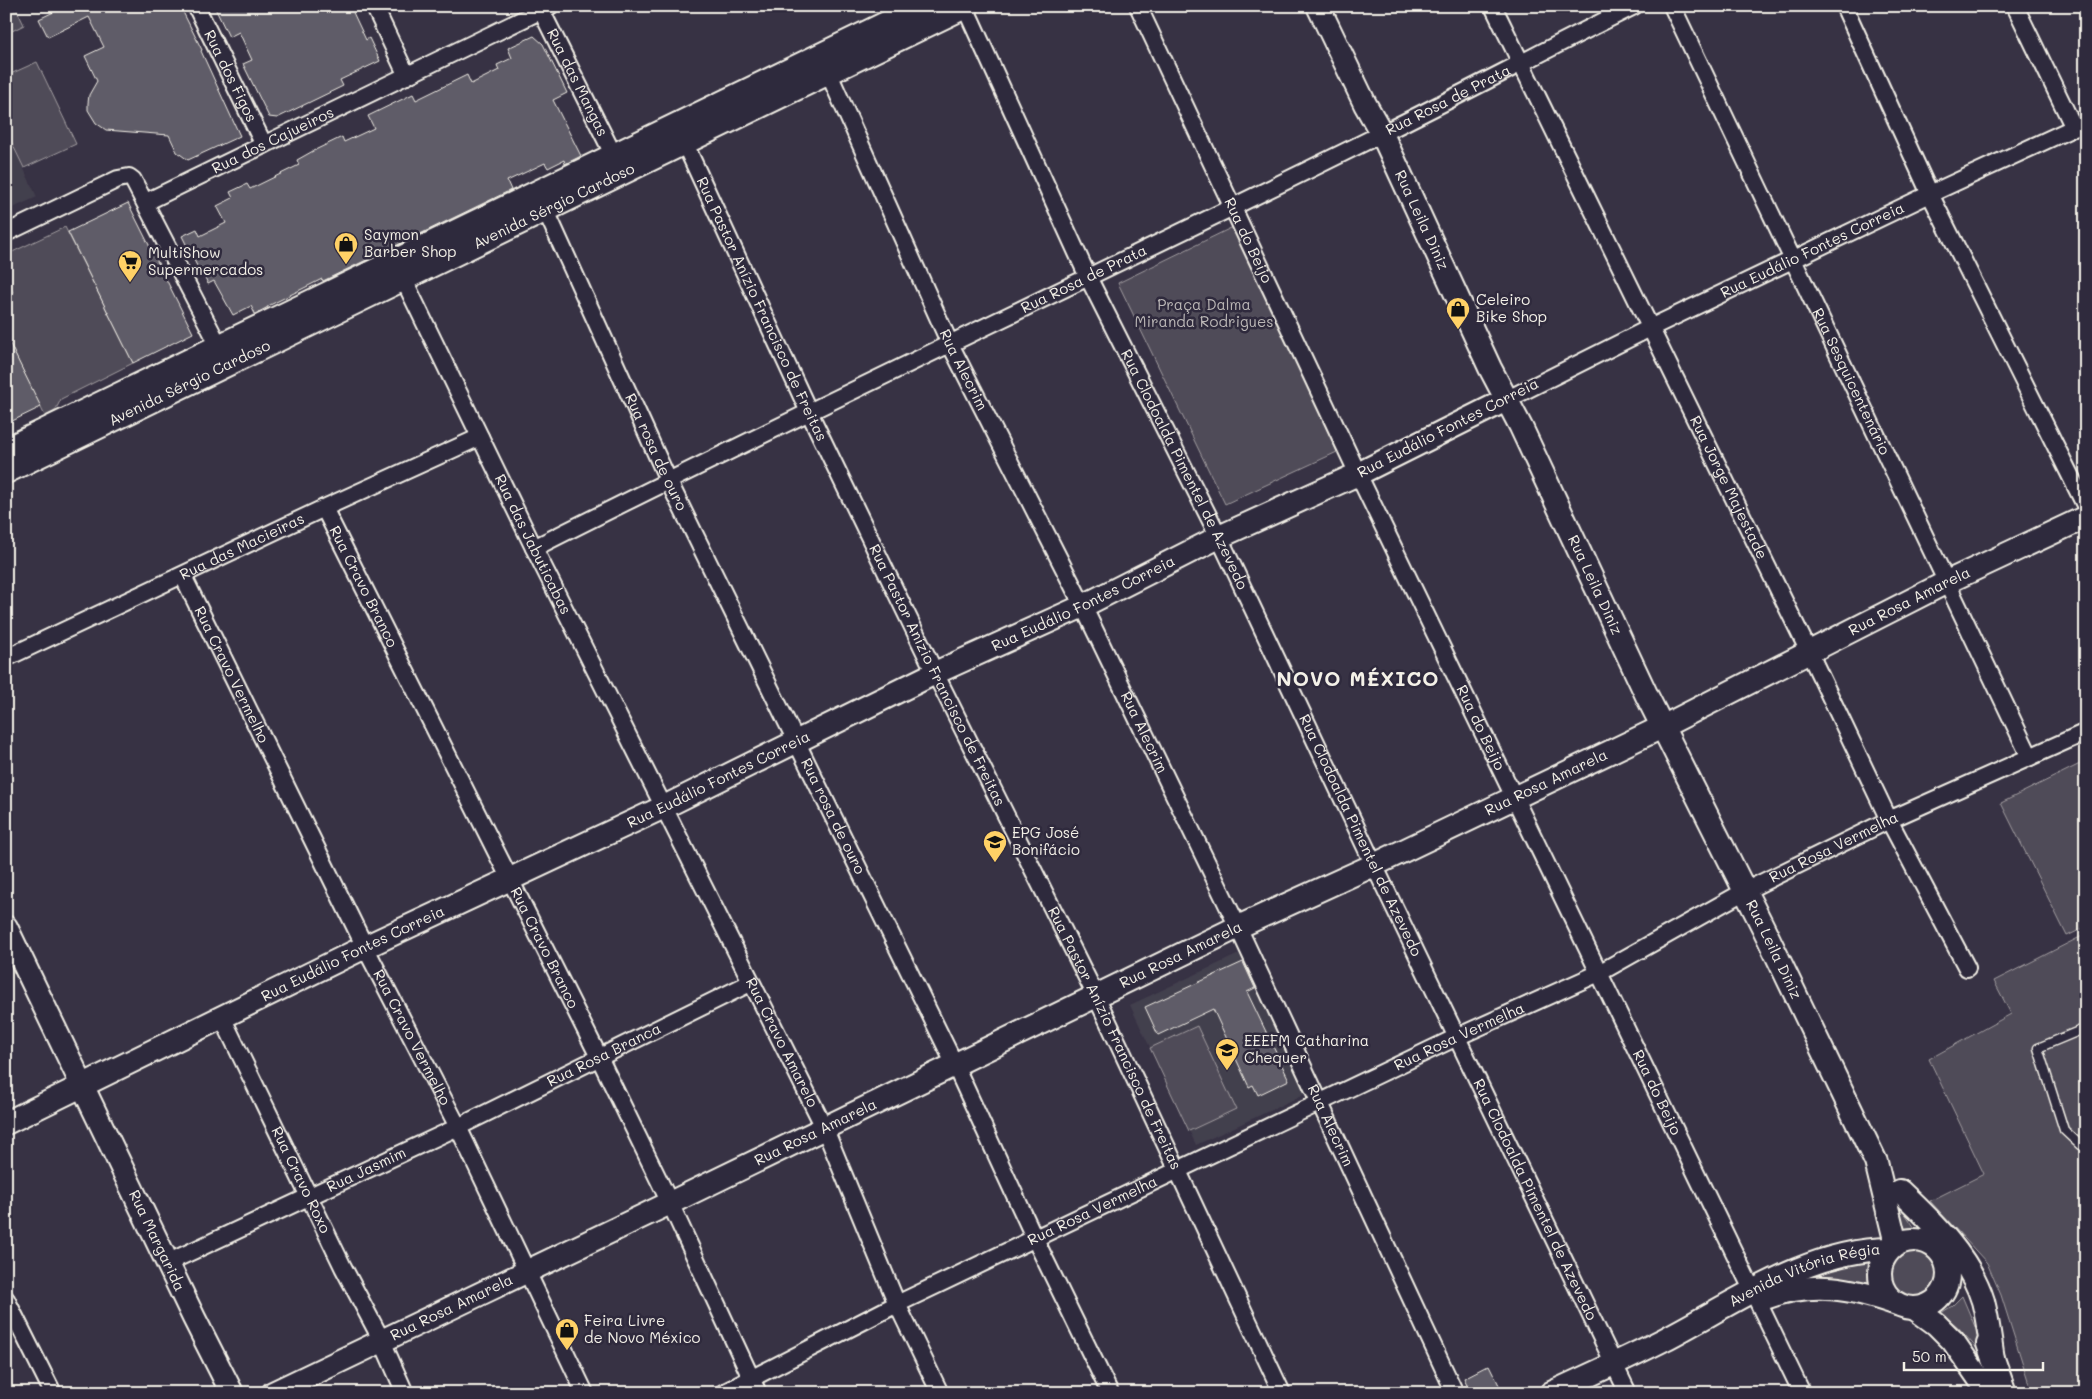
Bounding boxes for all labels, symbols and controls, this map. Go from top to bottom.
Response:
street label: Rua das Mangas [543,25,613,139]
street label: Rua dos Figos [200,26,262,125]
street label: Rua Rosa de Prata [1382,59,1514,139]
street label: Rua dos Cajueiros [208,101,337,178]
street label: Avenida Sérgio Cardoso [469,158,638,253]
street label: Rua Leila Diniz [1391,167,1454,273]
street label: Rua Pastor Anízio Francisco de Freitas [693,173,833,444]
street label: Rua do Beijo [1220,194,1278,286]
street label: Rua Eudálio Fontes Correia [1717,197,1907,302]
place label: Saymon Barber Shop [364,224,456,261]
shop icon: Saymon Barber Shop [333,231,359,265]
street label: Rua Rosa de Prata [1017,239,1150,317]
place label: MultiShow Supermercados [148,242,263,279]
supermarket icon: MultiShow Supermercados [117,249,143,283]
place label: Celeiro Bike Shop [1476,289,1547,326]
park label: Praça Dalma Miranda Rodrigues [1134,294,1274,331]
shop icon: Celeiro Bike Shop [1445,296,1471,330]
street label: Rua Sesquicentenário [1808,304,1896,458]
street label: Rua Alecrim [936,326,993,413]
street label: Avenida Sérgio Cardoso [105,334,273,430]
street label: Rua Clodoalda Pimentel de Azevedo [1117,346,1253,593]
street label: Rua Eudálio Fontes Correia [1353,373,1542,482]
street label: Rua rosa de ouro [621,390,693,514]
street label: Rua Jorge Majestade [1686,412,1773,562]
street label: Rua das Jabuticabas [491,470,577,617]
street label: Rua das Macieiras [176,508,307,584]
street label: Rua Cravo Branco [325,522,403,650]
street label: Rua Leila Diniz [1564,531,1628,638]
street label: Rua Pastor Anízio Francisco de Freitas [865,541,1011,809]
street label: Rua Eudálio Fontes Correia [988,550,1178,655]
street label: Rua Rosa Amarela [1845,562,1973,639]
street label: Rua Cravo Vermelho [190,603,274,746]
district label: NOVO MÉXICO [1276,665,1440,691]
street label: Rua do Beijo [1452,681,1511,773]
street label: Rua Alecrim [1117,688,1173,776]
street label: Rua Clodoalda Pimentel de Azevedo [1295,711,1427,959]
street label: Rua Eudálio Fontes Correia [623,725,813,832]
street label: Rua Rosa Amarela [1481,744,1610,820]
street label: Rua rosa de ouro [797,754,871,877]
street label: Rua Rosa Vermelha [1765,806,1901,887]
place label: EPG José Bonifácio [1012,822,1080,859]
school or university icon: EPG José Bonifácio [982,829,1008,863]
street label: Rua Cravo Branco [506,883,584,1012]
street label: Rua Leila Diniz [1742,896,1807,1002]
street label: Rua Eudálio Fontes Correia [257,900,447,1005]
street label: Rua Pastor Anízio Francisco de Freitas [1044,903,1187,1172]
street label: Rua Rosa Amarela [1116,916,1245,992]
street label: Rua Cravo Vermelho [369,966,456,1108]
street label: Rua Cravo Amarelo [742,974,823,1110]
street label: Rua Rosa Vermelha [1390,997,1527,1075]
street label: Rua Rosa Branca [543,1018,664,1091]
place label: EEEFM Catharina Chequer [1244,1030,1369,1067]
school or university icon: EEEFM Catharina Chequer [1214,1037,1240,1071]
street label: Rua do Beijo [1629,1046,1687,1138]
street label: Rua Clodoalda Pimentel de Azevedo [1469,1075,1603,1323]
street label: Rua Alecrim [1304,1081,1359,1169]
street label: Rua Rosa Amarela [751,1093,880,1170]
street label: Rua Cravo Roxo [267,1123,336,1236]
street label: Rua Jasmim [323,1142,409,1196]
street label: Rua Rosa Vermelha [1024,1170,1160,1249]
street label: Rua Margarida [125,1186,191,1294]
street label: Avenida Vitória Régia [1725,1238,1881,1311]
street label: Rua Rosa Amarela [387,1269,516,1344]
place label: Feira Livre de Novo México [584,1310,700,1347]
shop icon: Feira Livre de Novo México [554,1317,580,1351]
scale bar [1904,1339,2043,1371]
text: 50 m [1912,1346,1947,1366]

